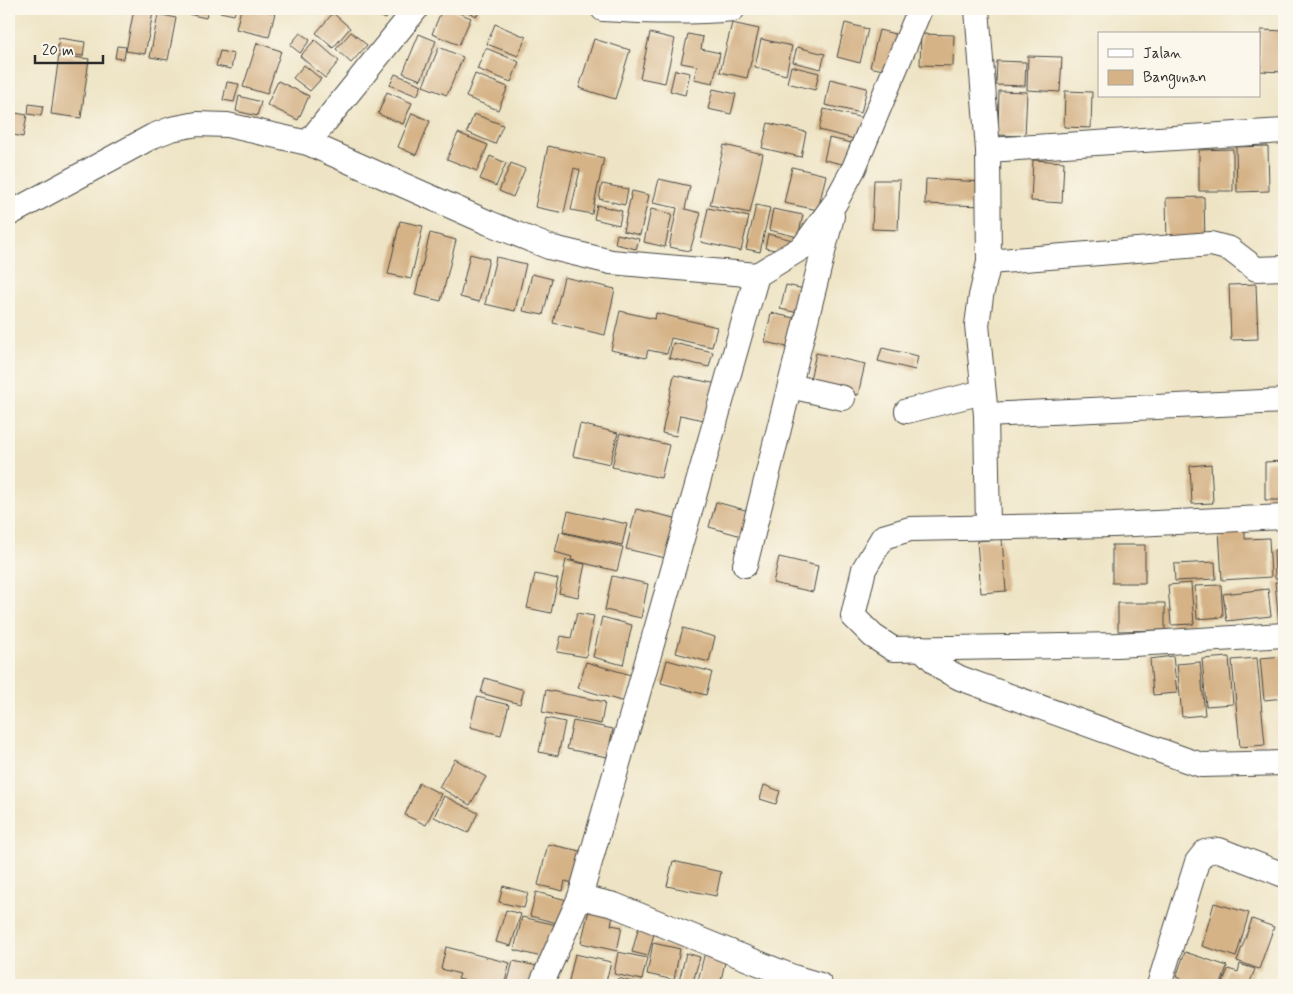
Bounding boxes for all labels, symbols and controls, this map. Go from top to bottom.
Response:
scale bar [35,32,102,64]
legend [1098,32,1260,98]
text: 20 m [42,41,74,61]
text: Jalan [1143,44,1182,64]
text: Bangunan [1143,68,1206,89]

